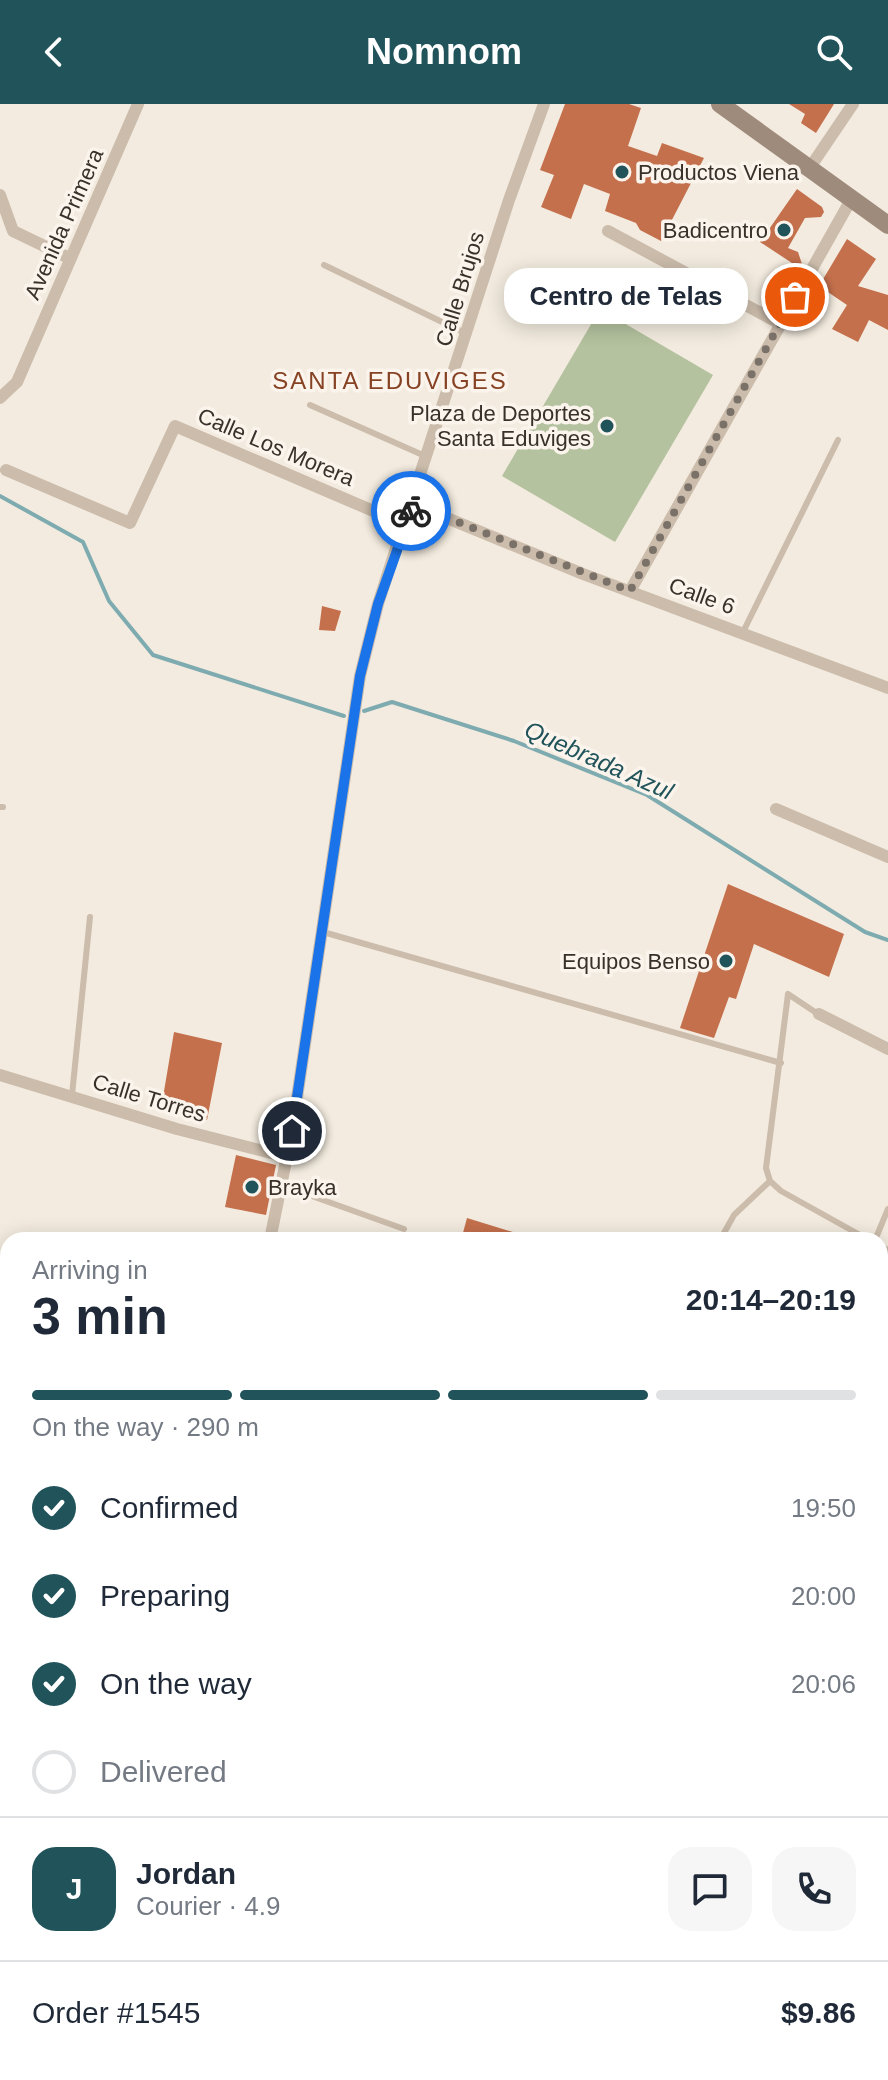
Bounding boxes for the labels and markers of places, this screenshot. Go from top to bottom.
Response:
place label: Productos Viena [638,160,800,185]
marker: Productos Viena [613,163,631,181]
place label: Badicentro [663,218,768,243]
marker: Badicentro [775,221,793,239]
pin [761,263,829,331]
callout: Centro de Telas [503,269,747,325]
place label: Plaza de Deportes Santa Eduviges [410,401,591,451]
marker: Plaza de Deportes Santa Eduviges [598,417,616,435]
place label: Equipos Benso [562,949,710,974]
marker: Equipos Benso [717,952,735,970]
pin [258,1097,326,1165]
place label: Brayka [268,1175,337,1200]
marker: Brayka [243,1178,261,1196]

